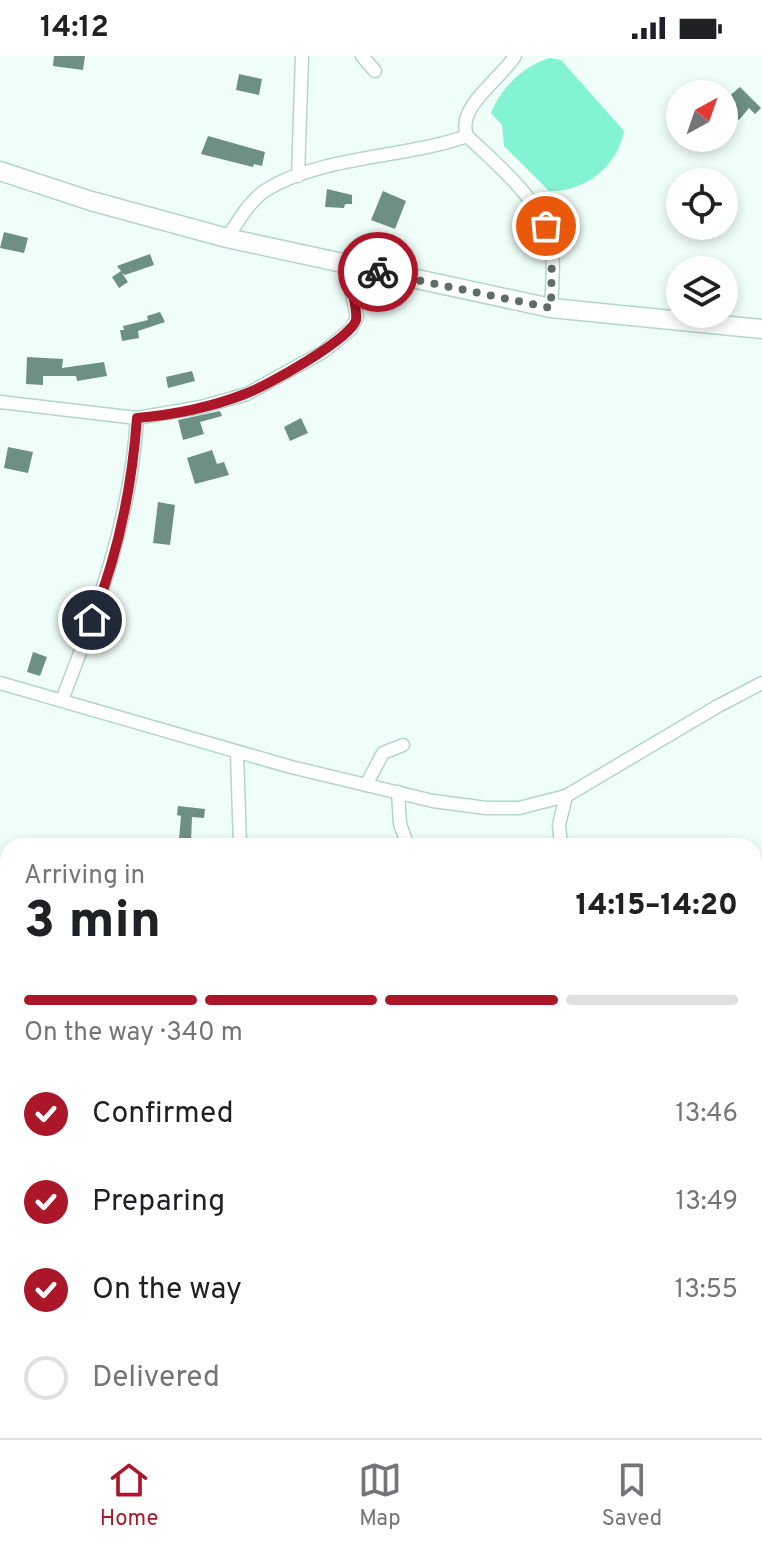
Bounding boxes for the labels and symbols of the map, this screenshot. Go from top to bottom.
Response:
north arrow [666,80,738,152]
pin [512,192,580,260]
courier [338,232,418,312]
pin [58,586,126,654]

